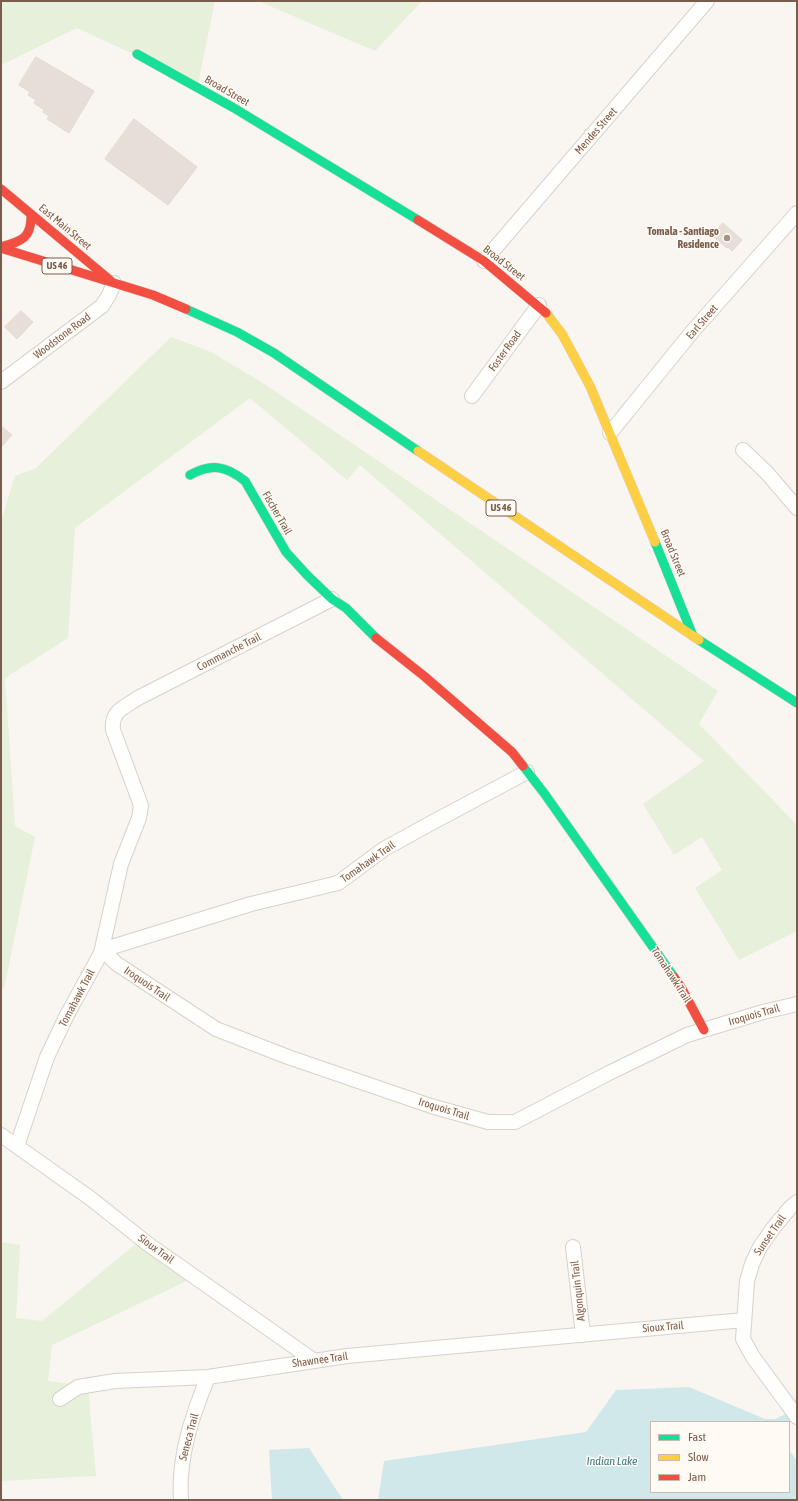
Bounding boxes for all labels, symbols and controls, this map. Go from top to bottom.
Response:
street label: Broad Street [202,73,252,109]
street label: Mendes Street [572,105,620,157]
street label: East Main Street [36,201,94,253]
place label: Tomala - Santiago Residence [647,225,719,251]
marker: Tomala - Santiago Residence [722,233,732,243]
street label: Broad Street [480,243,528,283]
road number: US 46 [42,258,72,274]
street label: Earl Street [683,302,721,342]
street label: Woodstone Road [31,310,93,362]
street label: Foster Road [486,328,524,374]
street label: Fischer Trail [259,489,295,537]
road number: US 46 [486,500,516,516]
street label: Broad Street [658,528,688,578]
street label: Commanche Trail [195,630,263,674]
street label: Tomahawk Trail [338,838,398,886]
street label: Tomahawk Trail [648,945,694,1005]
street label: Iroquois Trail [122,964,172,1004]
street label: Tomahawk Trail [56,967,98,1029]
street label: Iroquois Trail [727,1001,781,1029]
street label: Iroquois Trail [417,1095,471,1123]
street label: Sunset Trail [751,1212,789,1258]
street label: Sioux Trail [135,1232,177,1266]
street label: Algonquin Trail [568,1260,588,1322]
street label: Sioux Trail [642,1319,684,1335]
street label: Shawnee Trail [291,1350,349,1370]
street label: Seneca Trail [176,1412,202,1462]
legend [650,1421,790,1493]
text: Fast [688,1430,706,1444]
text: Slow [688,1450,709,1464]
water label: Indian Lake [586,1454,638,1468]
text: Jam [688,1470,706,1484]

